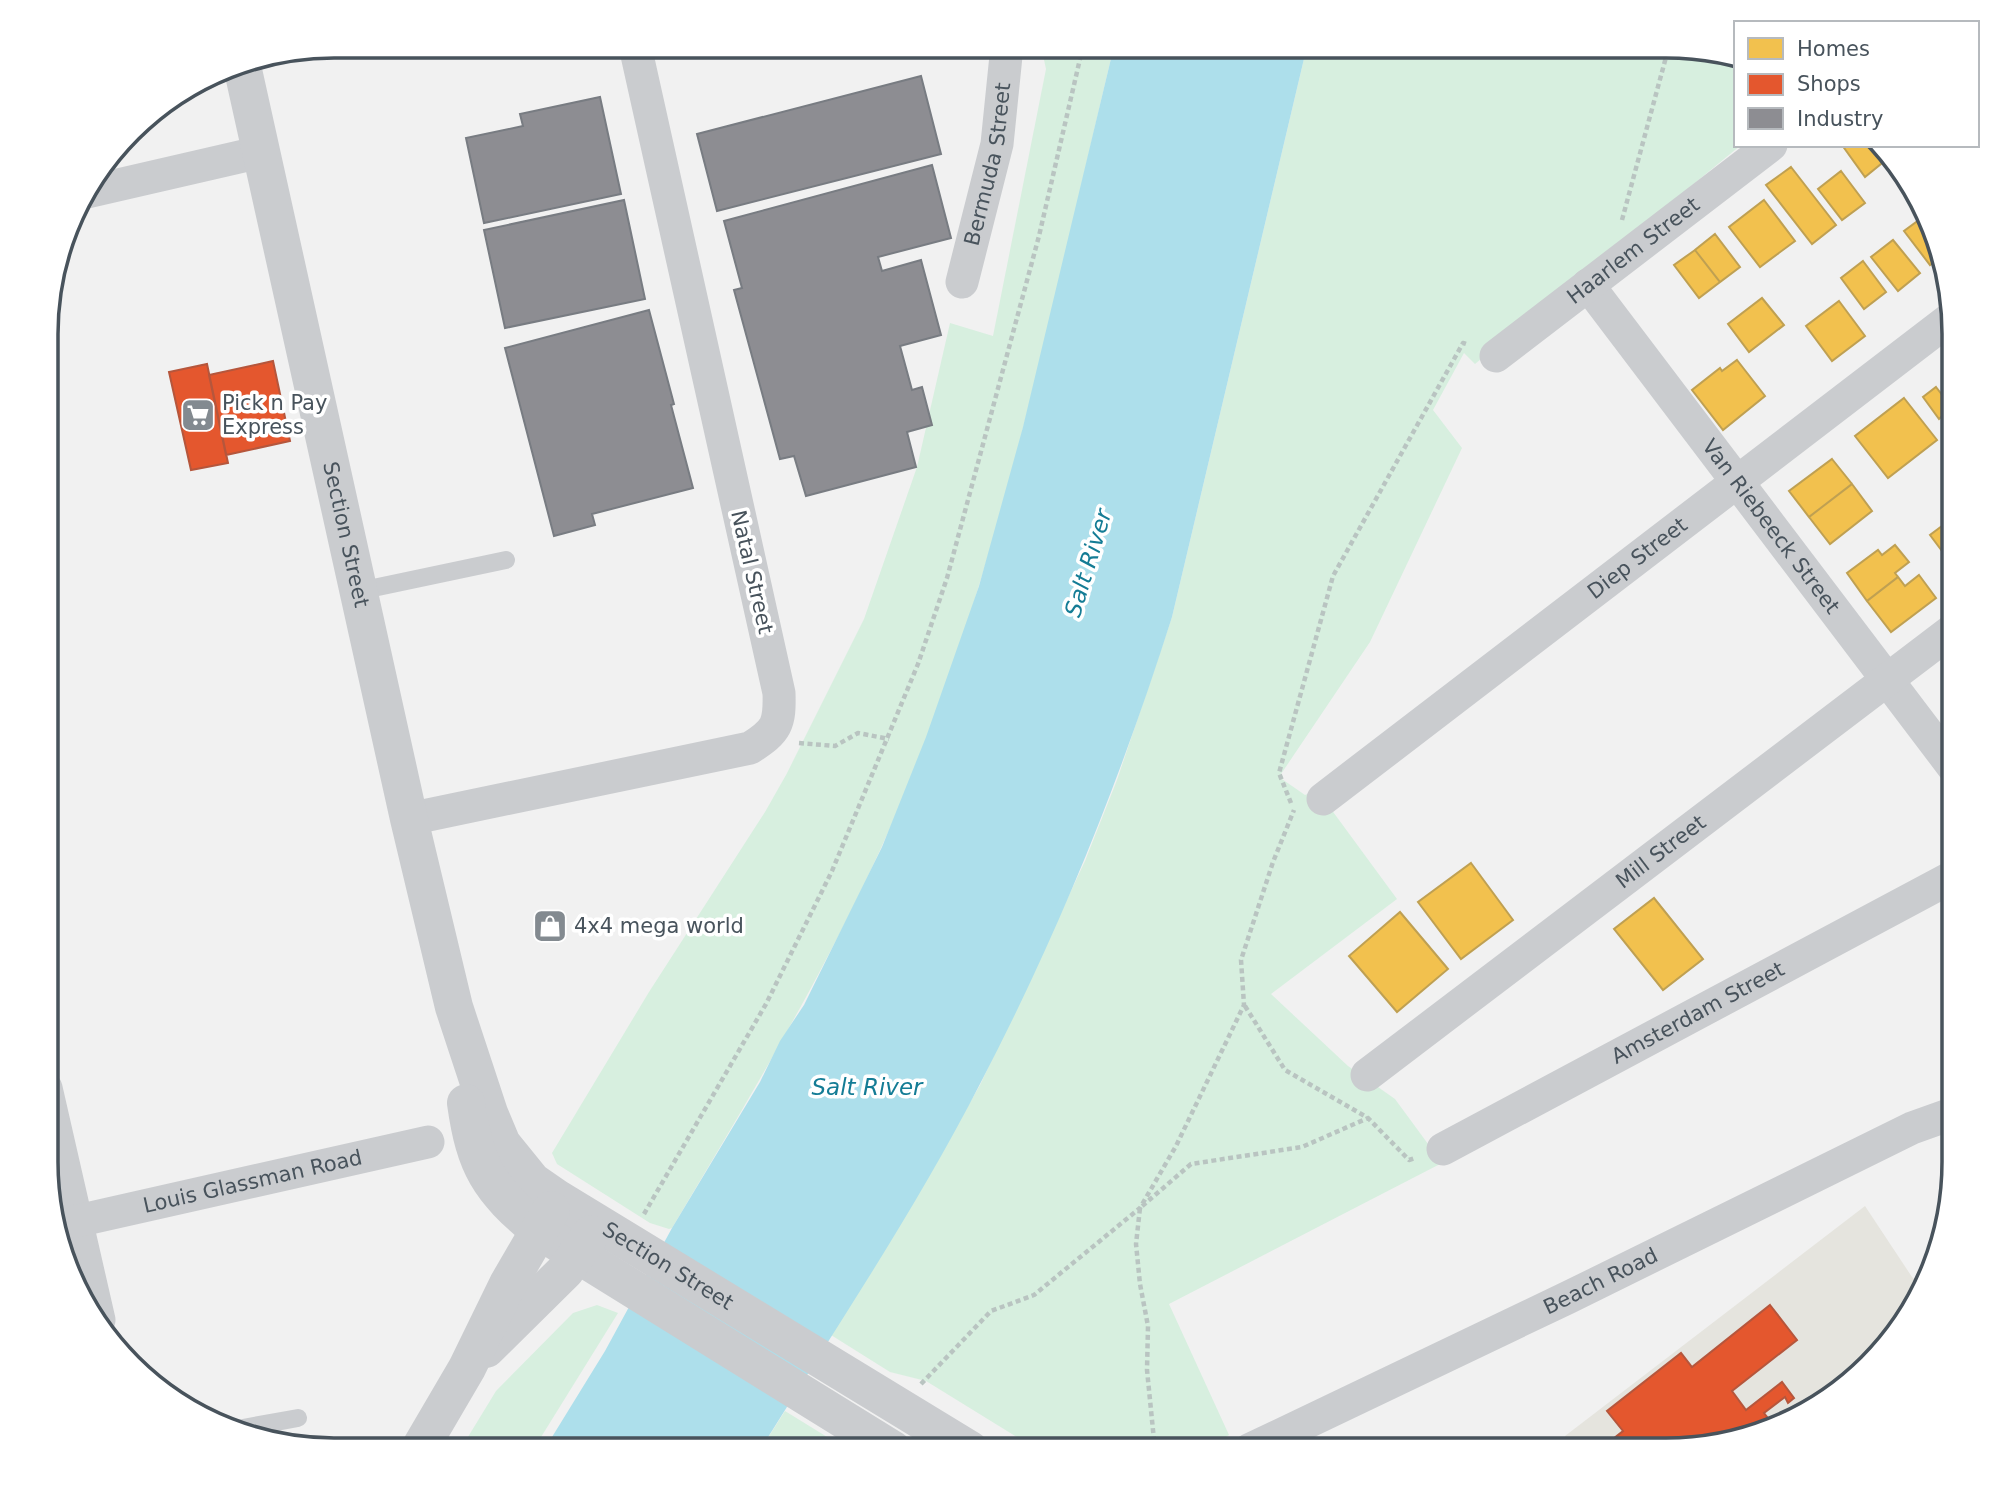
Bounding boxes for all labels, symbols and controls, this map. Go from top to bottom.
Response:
legend [1734,21,1979,147]
text: Homes [1797,37,1870,61]
text: Shops [1797,72,1861,96]
street label: Bermuda Street [960,81,1015,248]
text: Industry [1797,107,1883,131]
street label: Haarlem Street [1562,192,1704,309]
place label: Pick n Pay Express [222,391,327,439]
supermarket icon: Pick n Pay Express [179,396,217,434]
street label: Van Riebeeck Street [1697,435,1845,618]
street label: Section Street [318,459,374,610]
water label: Salt River [1059,505,1117,620]
street label: Natal Street [726,508,778,636]
street label: Diep Street [1583,513,1692,604]
street label: Mill Street [1611,810,1710,893]
shop icon: 4x4 mega world [531,907,569,945]
place label: 4x4 mega world [574,914,744,938]
street label: Amsterdam Street [1607,957,1788,1069]
water label: Salt River [811,1074,924,1100]
street label: Louis Glassman Road [141,1145,365,1218]
street label: Section Street [598,1217,738,1315]
street label: Beach Road [1540,1243,1662,1319]

